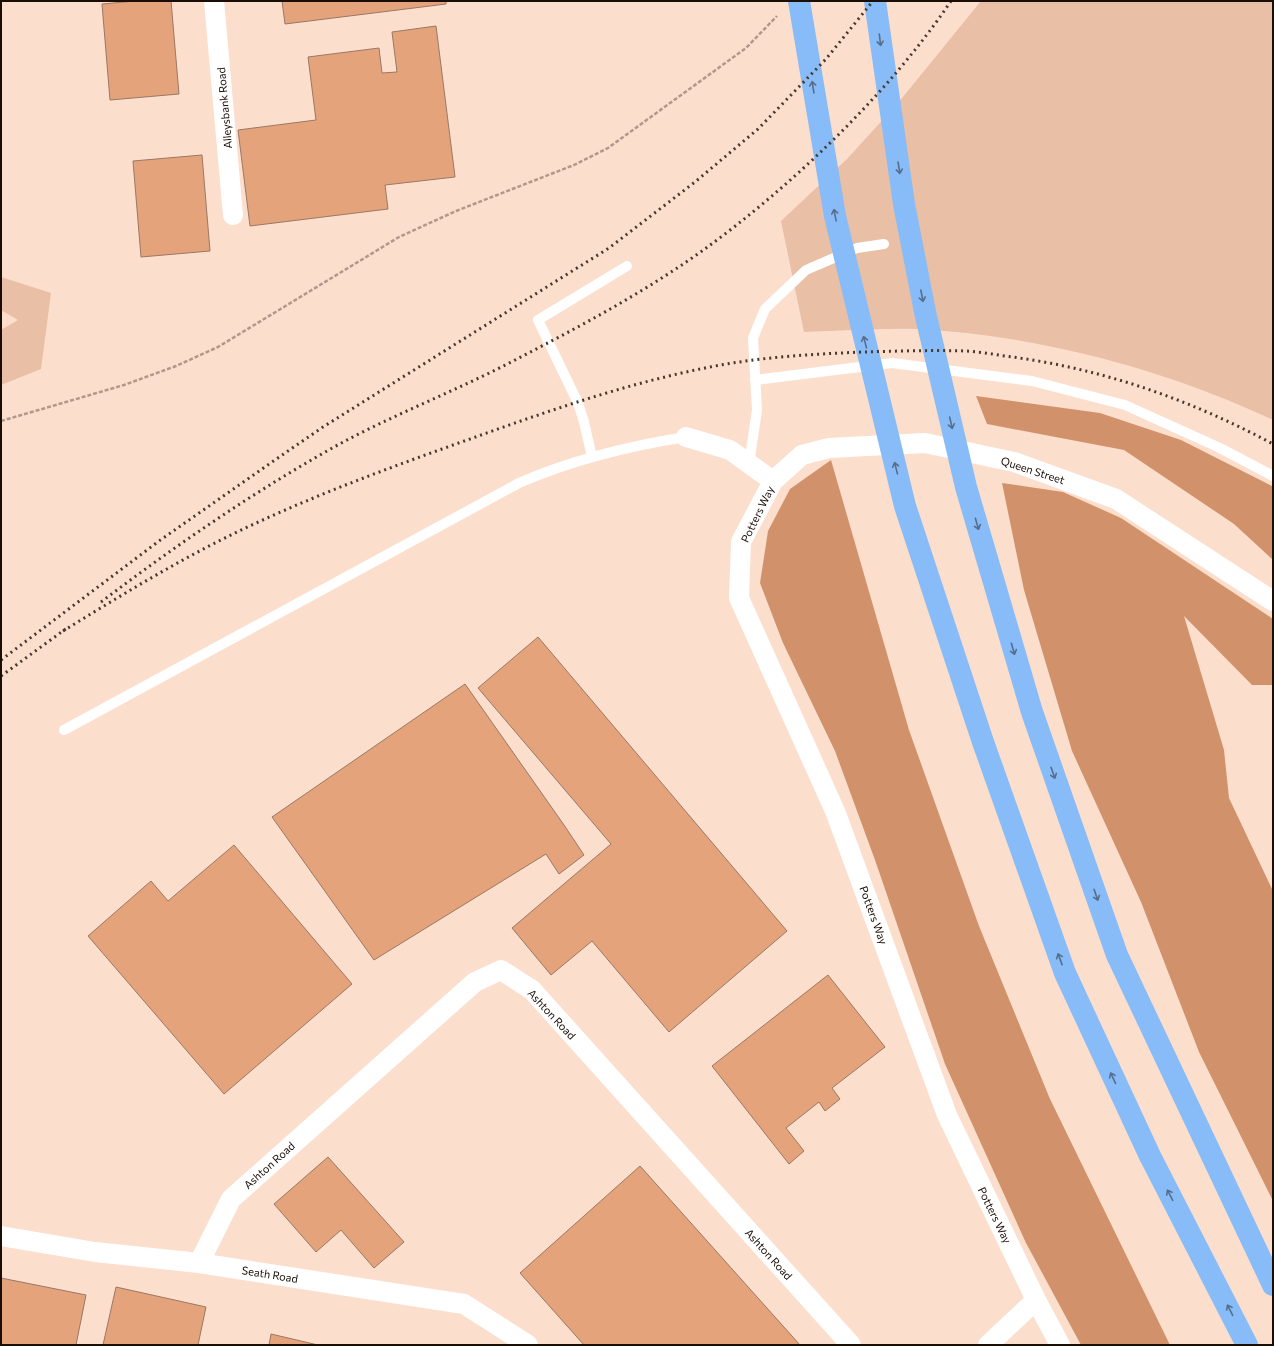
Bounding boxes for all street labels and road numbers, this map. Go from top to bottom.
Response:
street label: Alleysbank Road [214,67,234,149]
street label: Queen Street [999,454,1067,487]
street label: Potters Way [738,483,776,544]
street label: Potters Way [857,884,891,946]
street label: Ashton Road [525,986,579,1042]
street label: Ashton Road [241,1139,297,1191]
street label: Potters Way [976,1185,1014,1246]
street label: Ashton Road [743,1226,795,1282]
street label: Seath Road [241,1263,299,1285]

